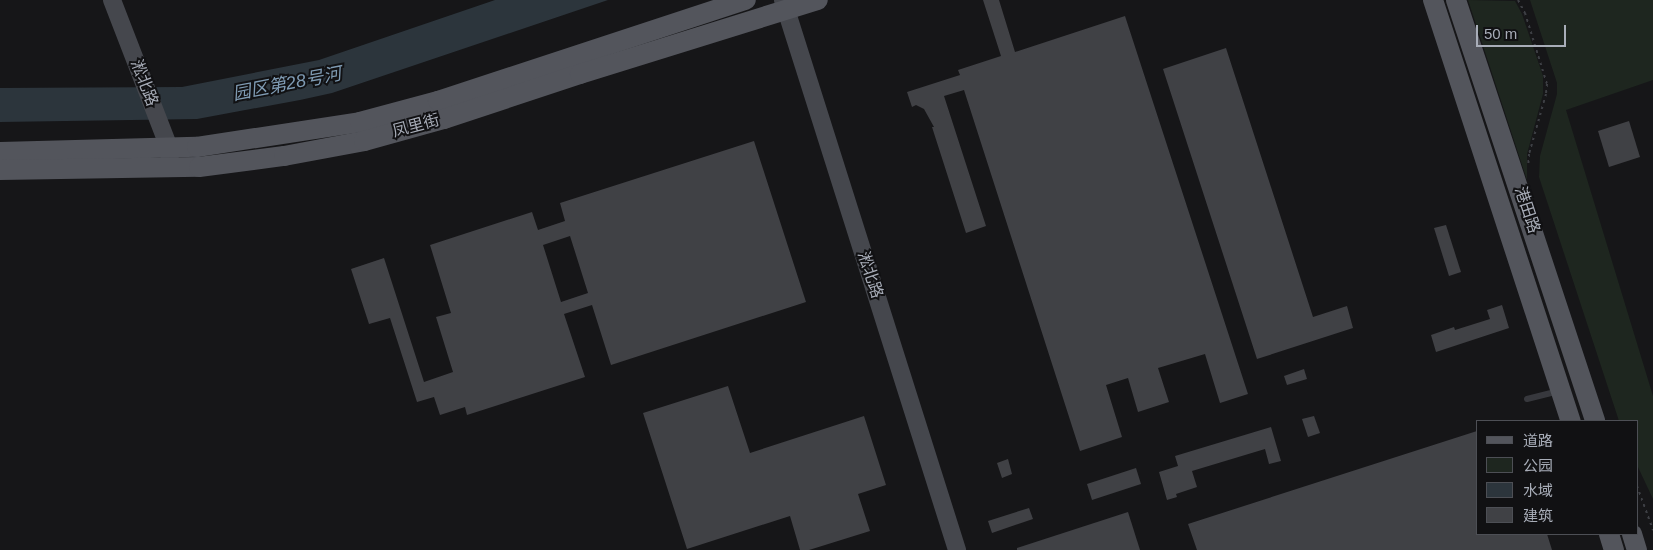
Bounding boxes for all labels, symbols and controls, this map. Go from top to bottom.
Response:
scale bar [1478,15,1568,47]
text: 50 m [1484,25,1517,42]
street label: 淞北路 [126,57,162,109]
water label: 园区第28号河 [231,63,343,105]
street label: 凤里街 [390,111,442,141]
street label: 港田路 [1510,184,1544,236]
street label: 淞北路 [853,249,887,301]
legend [1476,420,1638,535]
text: 道路 [1523,432,1553,449]
text: 公园 [1523,457,1553,474]
text: 水域 [1523,482,1553,499]
text: 建筑 [1523,507,1553,524]

